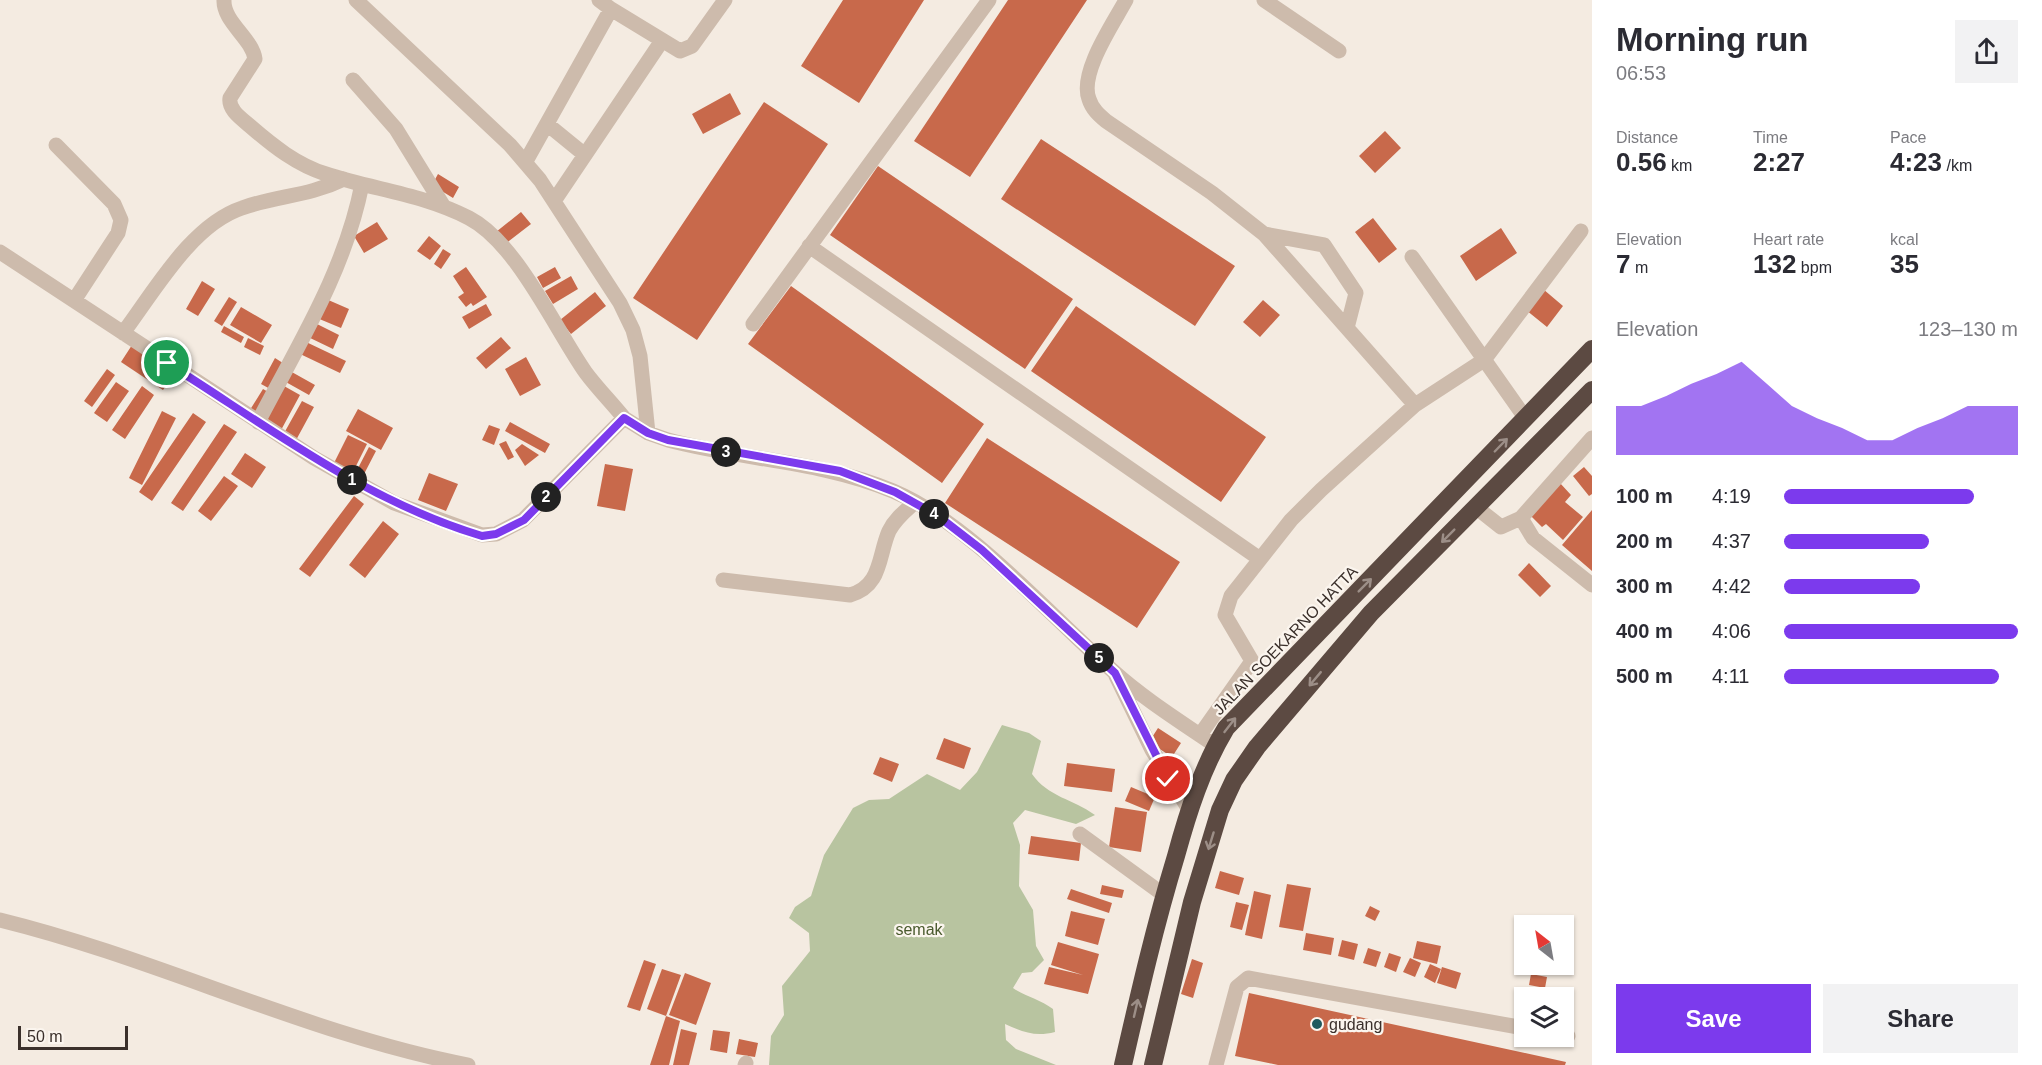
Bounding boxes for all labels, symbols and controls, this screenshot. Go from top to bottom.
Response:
button: share [1955,20,2018,83]
text: Morning run [1616,21,1808,58]
text: 06:53 [1616,62,1666,84]
text: Distance [1616,129,1678,146]
text: Time [1753,129,1788,146]
text: Pace [1890,129,1926,146]
text: 0.56 [1616,147,1667,177]
text: 2:27 [1753,147,1805,177]
text: 4:23 [1890,147,1942,177]
text: km [1667,157,1692,174]
text: /km [1942,157,1972,174]
text: Elevation [1616,231,1682,248]
text: Heart rate [1753,231,1824,248]
text: kcal [1890,231,1918,248]
text: 7 [1616,249,1630,279]
text: 132 [1753,249,1796,279]
text: 35 [1890,249,1919,279]
text: m [1630,259,1648,276]
text: bpm [1796,259,1832,276]
text: Elevation [1616,318,1698,340]
text: 123–130 m [1918,318,2018,340]
pin [141,337,192,388]
icon: arrive [150,346,183,379]
pin: 3 [711,437,741,467]
one-way arrow [1494,437,1508,452]
text: 3 [722,443,730,460]
pin: 1 [337,465,367,495]
text: 1 [348,471,356,488]
pin: 2 [531,482,561,512]
text: 100 m [1616,485,1673,507]
text: 4:19 [1712,485,1751,507]
text: 2 [542,488,550,505]
pin: 4 [919,499,949,529]
text: 4 [930,505,938,522]
one-way arrow [1440,529,1455,544]
text: 200 m [1616,530,1673,552]
text: 4:37 [1712,530,1751,552]
street label: JALAN SOEKARNO HATTA [1210,562,1361,718]
text: 300 m [1616,575,1673,597]
text: 4:42 [1712,575,1751,597]
one-way arrow [1358,577,1373,592]
text: 400 m [1616,620,1673,642]
text: 4:06 [1712,620,1751,642]
pin: 5 [1084,643,1114,673]
text: 5 [1095,649,1103,666]
text: 500 m [1616,665,1673,687]
text: 4:11 [1712,665,1749,687]
one-way arrow [1308,671,1322,686]
one-way arrow [1223,717,1236,733]
pin [1142,753,1193,804]
icon: check [1151,762,1184,795]
one-way arrow [1205,831,1216,850]
north arrow [1514,915,1574,975]
map controls [1514,915,1574,1047]
park label: semak [895,921,944,938]
button: Save [1616,984,1811,1053]
button: Share [1823,984,2018,1053]
button: layers [1514,987,1574,1047]
one-way arrow [1131,999,1143,1018]
place label: gudang [1329,1016,1382,1033]
marker: gudang [1310,1017,1324,1031]
scale bar [18,1023,128,1050]
text: 50 m [27,1028,63,1045]

